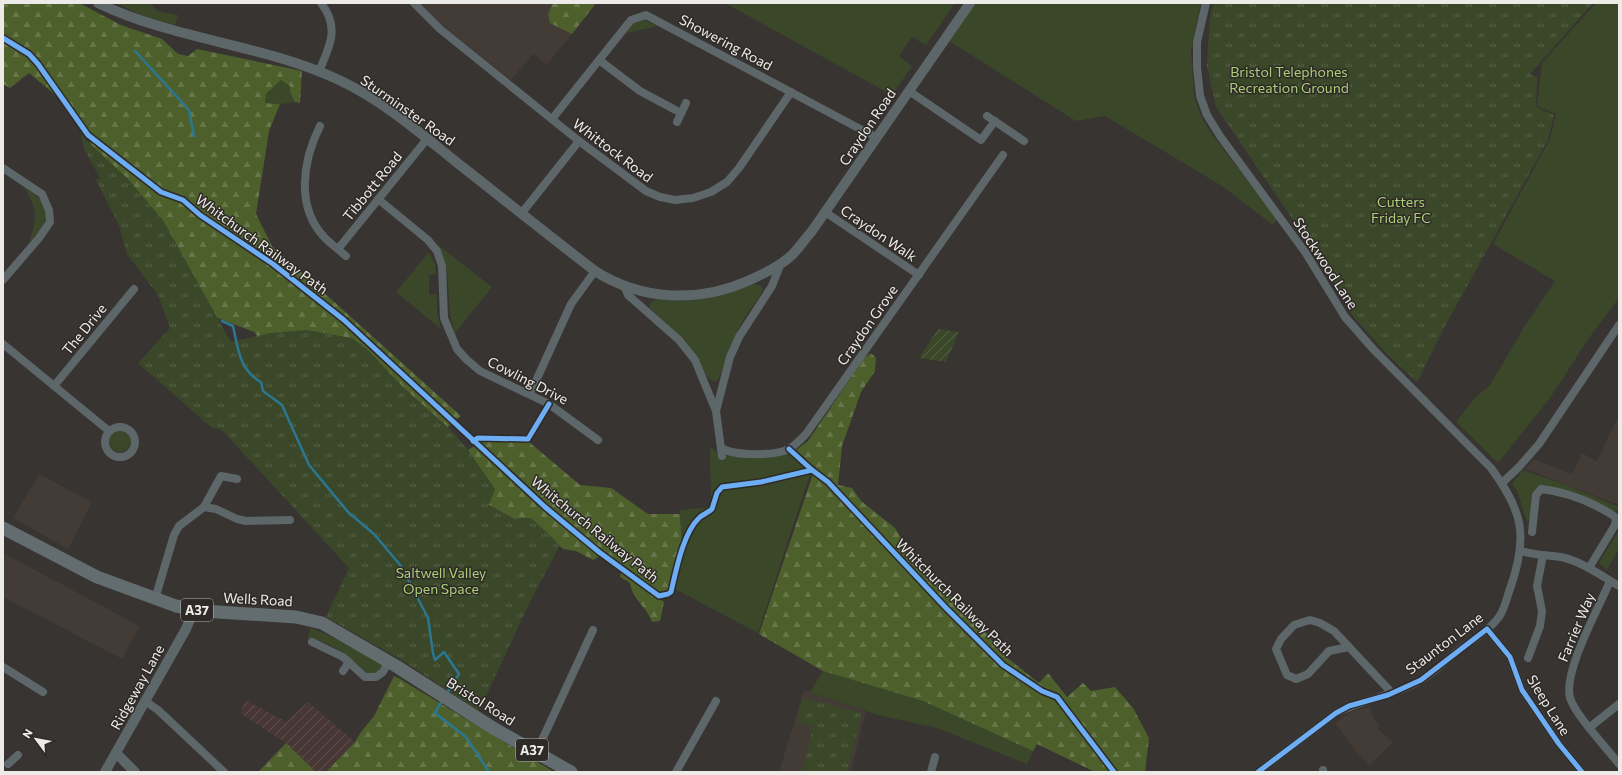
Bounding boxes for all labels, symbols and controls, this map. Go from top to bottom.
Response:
street label: Showering Road [677,10,775,74]
park label: Bristol Telephones Recreation Ground [1229,63,1349,96]
street label: Sturminster Road [358,71,458,149]
street label: Craydon Road [835,85,899,169]
street label: Whittock Road [570,114,656,186]
street label: Tibbott Road [339,148,405,224]
street label: Whitchurch Railway Path [193,190,331,298]
park label: Cutters Friday FC [1371,193,1431,226]
street label: Craydon Walk [838,201,921,265]
street label: Stockwood Lane [1290,214,1362,312]
street label: Craydon Grove [833,281,901,369]
street label: The Drive [58,300,110,358]
street label: Cowling Drive [485,352,571,408]
street label: Whitchurch Railway Path [528,472,662,586]
street label: Whitchurch Railway Path [893,535,1017,659]
park label: Saltwell Valley Open Space [396,564,486,597]
street label: Wells Road [223,589,293,609]
street label: Farrier Way [1554,590,1598,664]
road number: A37 [181,599,213,621]
street label: Staunton Lane [1402,608,1486,678]
street label: Ridgeway Lane [107,641,167,733]
street label: Sleep Lane [1524,672,1574,738]
street label: Bristol Road [444,673,518,729]
north arrow [16,719,56,759]
text: N [19,726,35,740]
road number: A37 [516,739,548,761]

